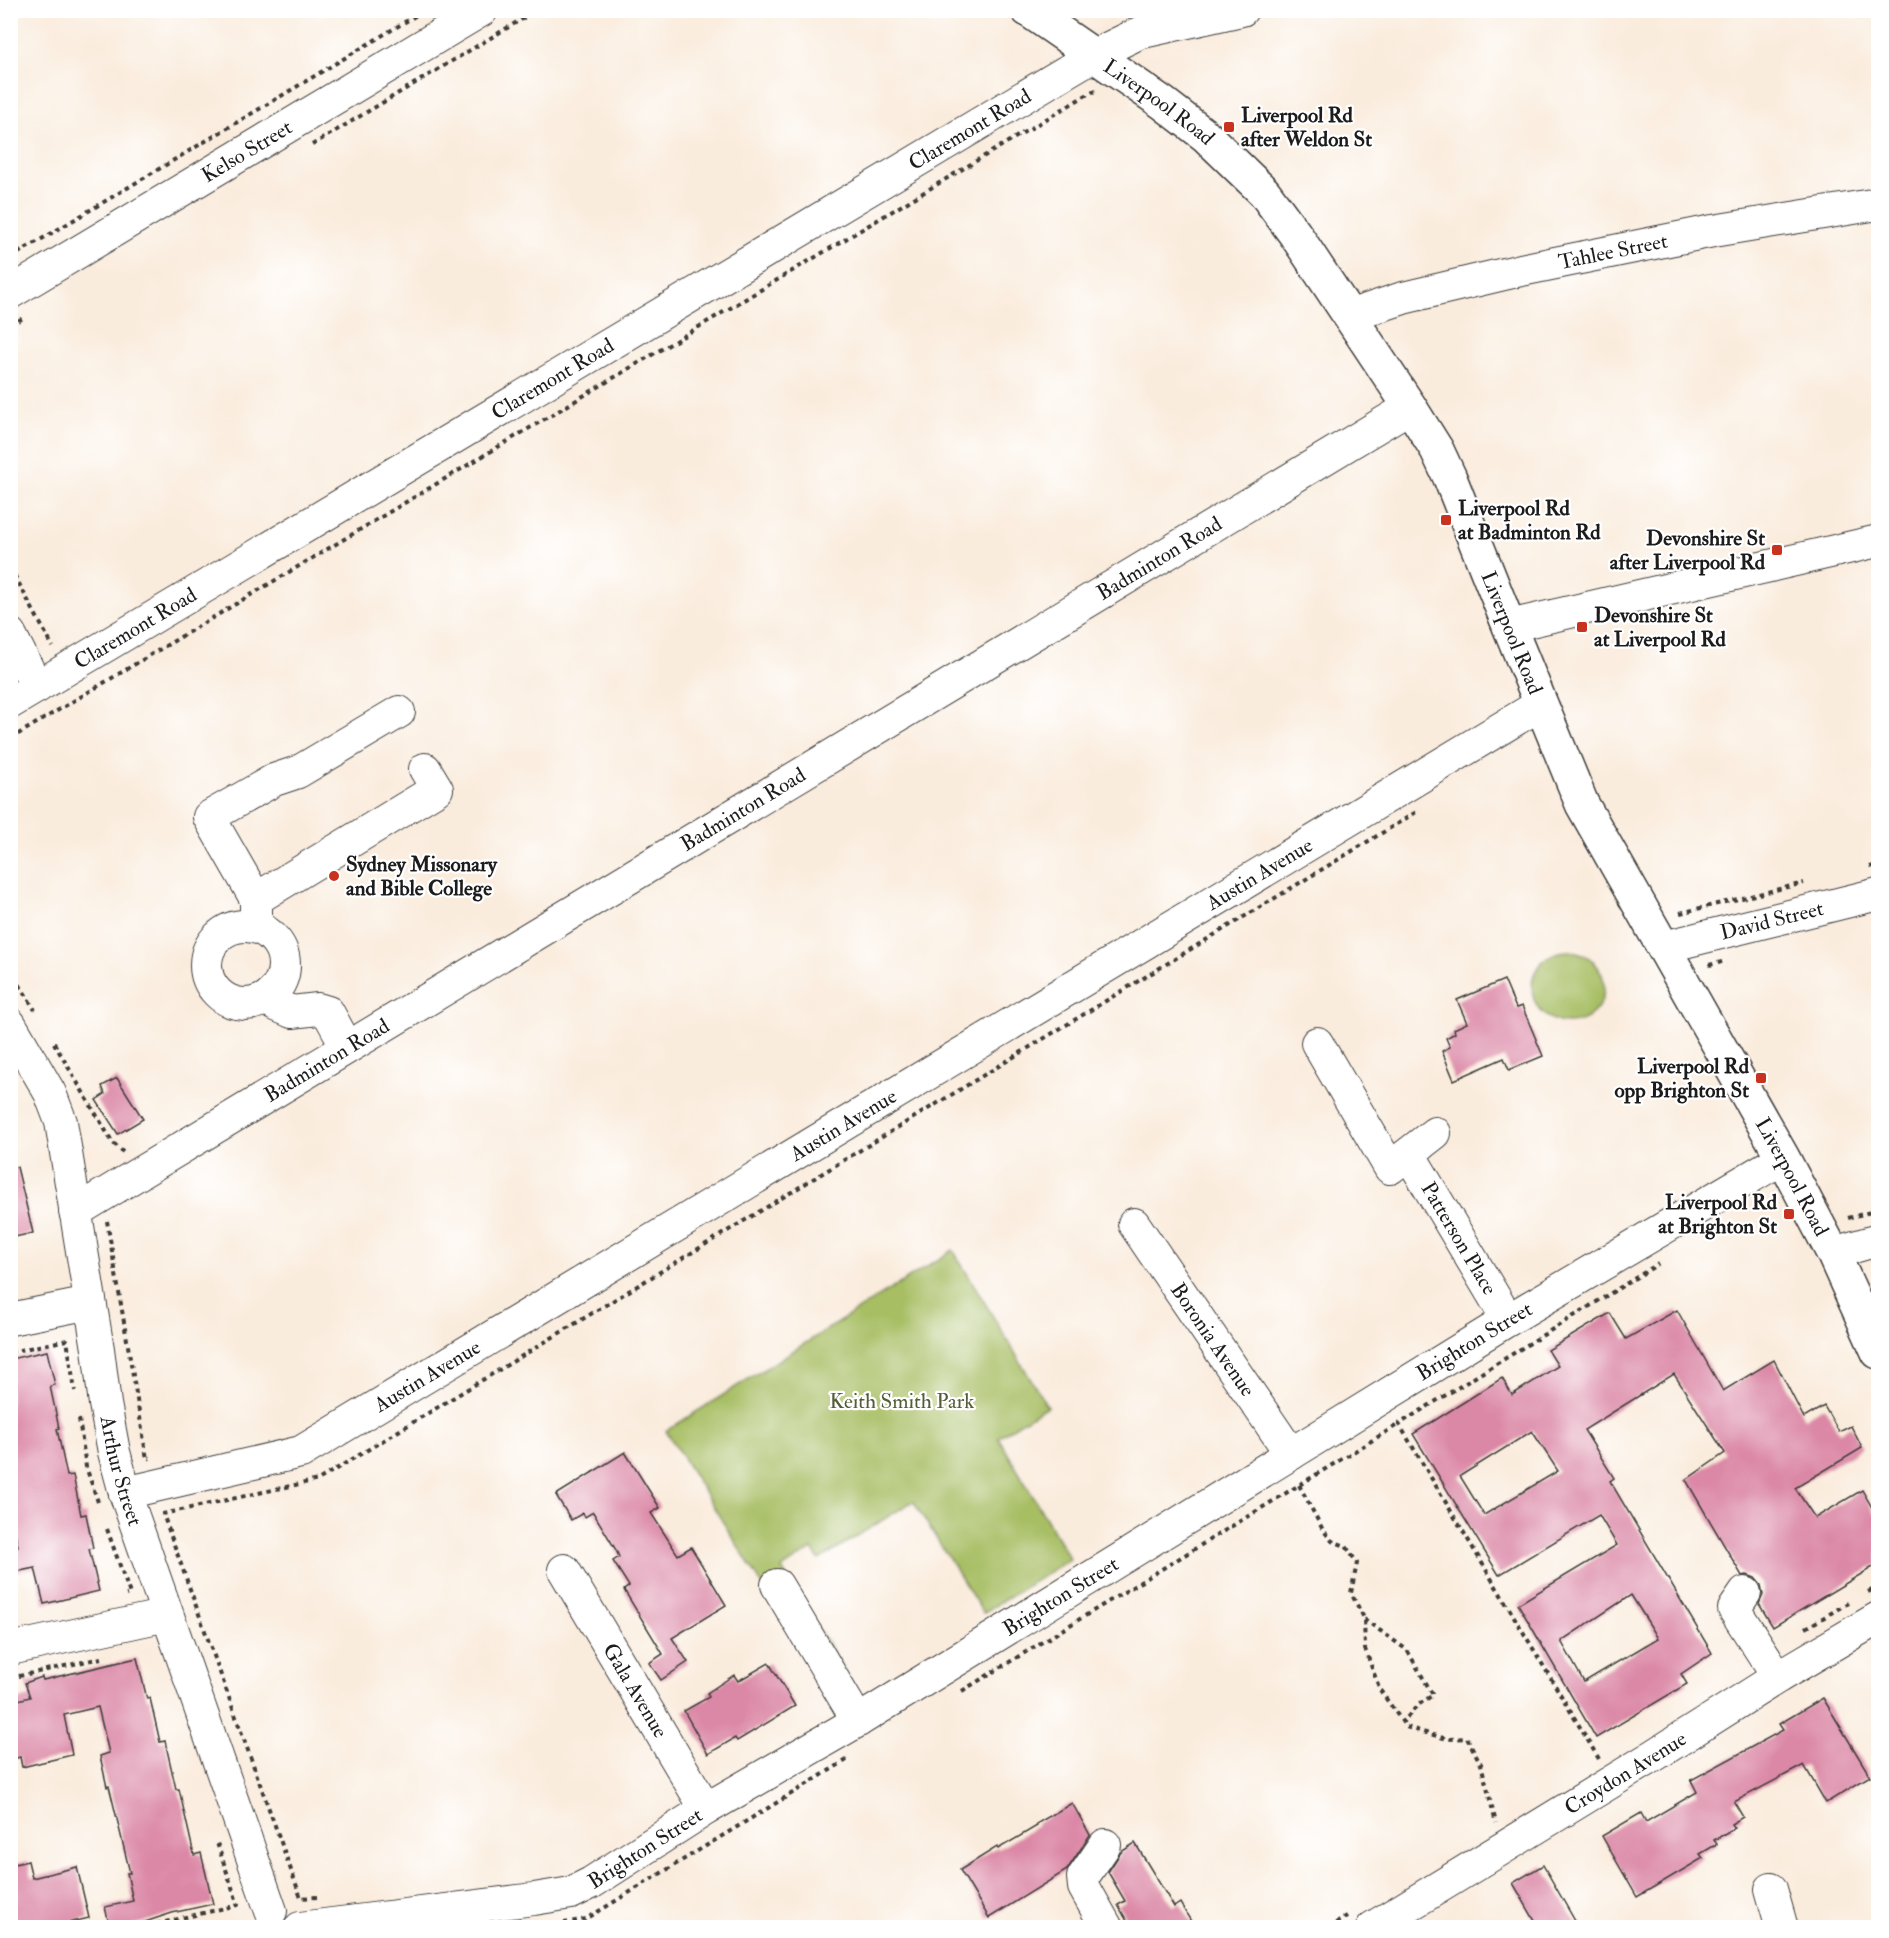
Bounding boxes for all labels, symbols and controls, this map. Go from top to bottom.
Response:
street label: Liverpool Road [1098,53,1221,151]
street label: Claremont Road [903,82,1036,176]
place label: Liverpool Rd after Weldon St [1241,102,1372,153]
street label: Kelso Street [196,113,297,189]
marker: Liverpool Rd after Weldon St [1222,120,1236,134]
street label: Tahlee Street [1556,227,1670,276]
street label: Claremont Road [486,331,619,426]
place label: Liverpool Rd at Badminton Rd [1458,495,1601,546]
street label: Badminton Road [1092,510,1227,606]
marker: Liverpool Rd at Badminton Rd [1439,513,1453,527]
place label: Devonshire St after Liverpool Rd [1610,525,1766,576]
marker: Devonshire St after Liverpool Rd [1770,543,1784,557]
street label: Liverpool Road [1475,567,1549,699]
street label: Claremont Road [69,581,202,675]
place label: Devonshire St at Liverpool Rd [1594,602,1726,653]
marker: Devonshire St at Liverpool Rd [1575,620,1589,634]
street label: Badminton Road [675,761,811,857]
street label: Austin Avenue [1200,831,1318,917]
place label: Sydney Missonary and Bible College [346,851,498,902]
marker: Sydney Missonary and Bible College [327,869,341,883]
street label: David Street [1717,894,1826,946]
street label: Badminton Road [259,1012,395,1108]
place label: Liverpool Rd opp Brighton St [1614,1053,1750,1104]
marker: Liverpool Rd opp Brighton St [1754,1071,1768,1085]
street label: Austin Avenue [784,1082,902,1168]
street label: Liverpool Road [1749,1113,1835,1241]
street label: Patterson Place [1415,1177,1503,1300]
place label: Liverpool Rd at Brighton St [1658,1189,1778,1240]
marker: Liverpool Rd at Brighton St [1782,1207,1796,1221]
street label: Boronia Avenue [1165,1277,1261,1402]
street label: Brighton Street [1411,1295,1537,1387]
street label: Austin Avenue [368,1333,486,1419]
park label: Keith Smith Park [830,1388,974,1415]
street label: Arthur Street [94,1413,149,1530]
street label: Brighton Street [998,1550,1124,1642]
street label: Gala Avenue [597,1638,674,1743]
street label: Croydon Avenue [1559,1725,1692,1821]
street label: Brighton Street [583,1801,708,1895]

